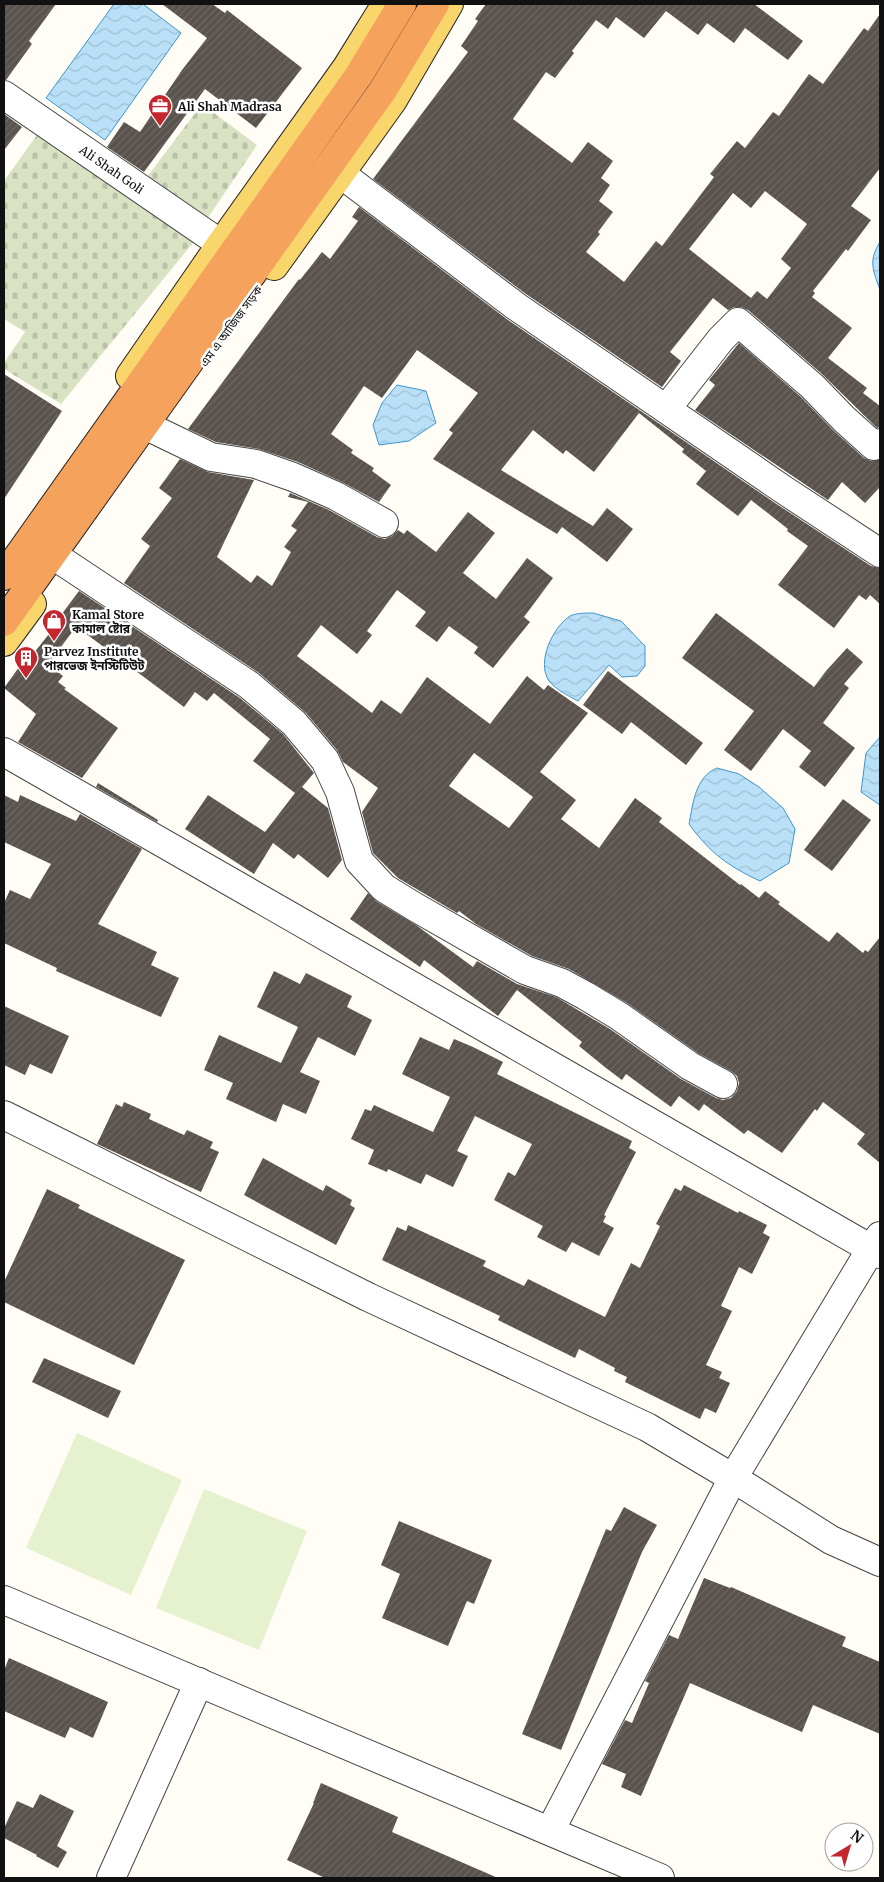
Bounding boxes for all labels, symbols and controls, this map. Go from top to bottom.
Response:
office icon: Ali Shah Madrasa [147,93,173,127]
place label: Ali Shah Madrasa [177,99,282,114]
street label: Ali Shah Goli [76,141,147,197]
street label: এম এ আজিজ সড়ক [196,282,266,370]
place label: Kamal Store কামাল ষ্টোর [71,607,144,636]
shop icon: Kamal Store কামাল ষ্টোর [41,608,67,642]
place label: Parvez Institute পারভেজ ইনস্টিটিউট [44,644,145,673]
building icon: Parvez Institute পারভেজ ইনস্টিটিউট [13,645,39,679]
north arrow [824,1822,874,1872]
text: N [847,1826,867,1847]

